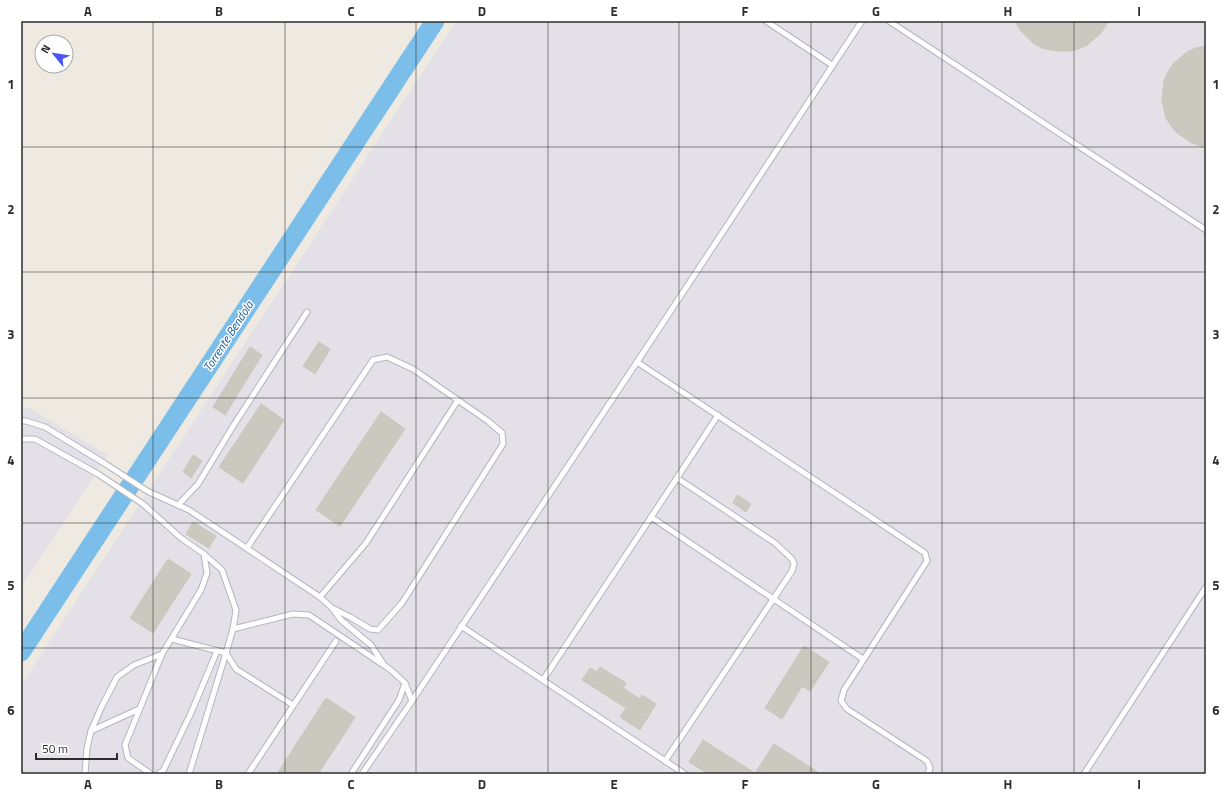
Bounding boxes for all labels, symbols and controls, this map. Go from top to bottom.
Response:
text: A [84,1,92,21]
text: B [215,1,223,21]
text: C [347,1,355,21]
text: D [478,1,486,21]
text: E [610,1,618,21]
text: F [742,1,749,21]
text: G [872,1,880,21]
text: H [1004,1,1012,21]
text: I [1137,1,1141,21]
north arrow [34,34,74,74]
text: N [37,42,54,56]
text: 1 [7,74,15,94]
text: 1 [1212,74,1220,94]
text: 2 [7,199,15,219]
text: 2 [1212,199,1220,219]
water label: Torrente Bendola [198,296,258,375]
text: 3 [7,324,15,344]
text: 3 [1212,324,1220,344]
text: 4 [7,450,15,470]
text: 4 [1212,450,1220,470]
text: 5 [7,575,15,595]
text: 5 [1212,575,1220,595]
text: 6 [7,700,15,720]
text: 6 [1212,700,1220,720]
scale bar [36,735,117,761]
text: 50 m [42,739,68,758]
text: A [84,774,92,794]
text: B [215,774,223,794]
text: C [347,774,355,794]
text: D [478,774,486,794]
text: E [610,774,618,794]
text: F [742,774,749,794]
text: G [872,774,880,794]
text: H [1004,774,1012,794]
text: I [1137,774,1141,794]

